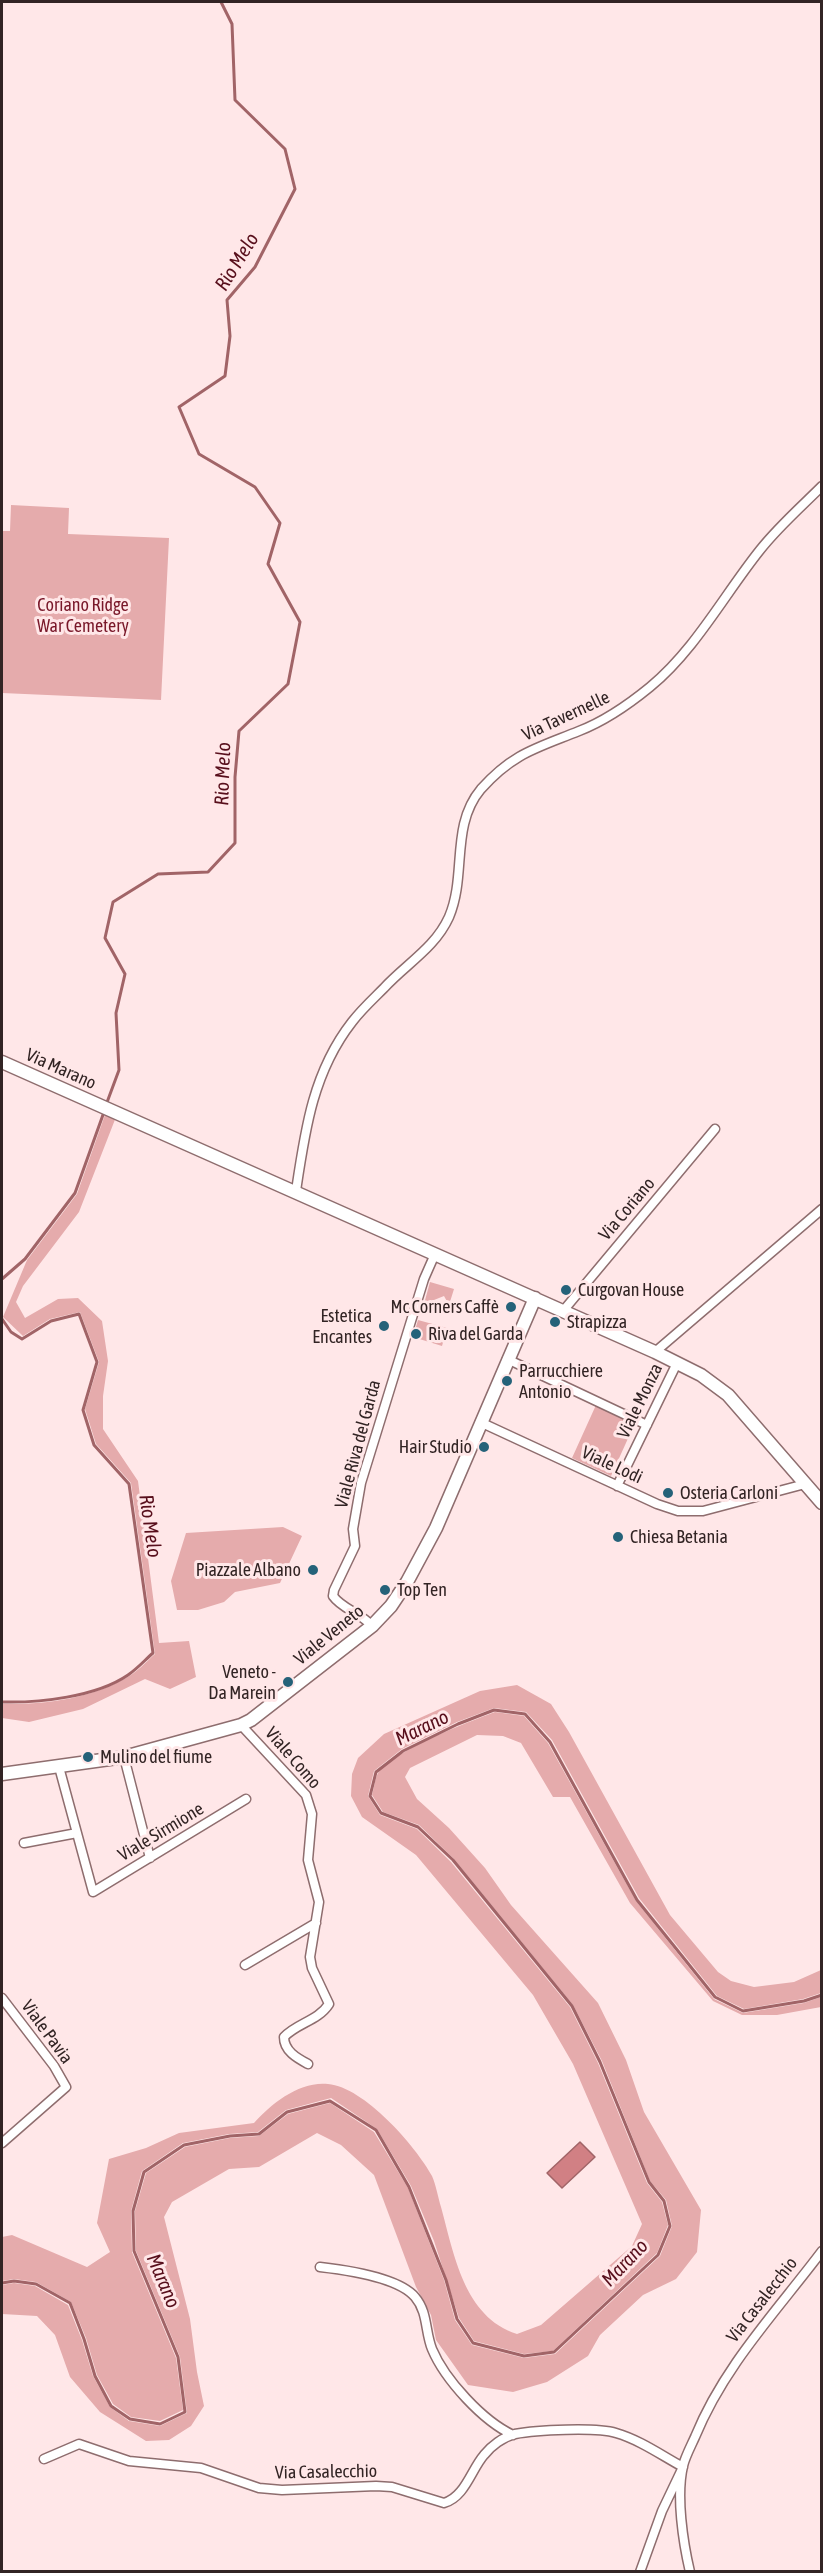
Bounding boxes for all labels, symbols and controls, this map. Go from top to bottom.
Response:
water label: Rio Melo [210,229,264,295]
park label: Coriano Ridge War Cemetery [37,594,129,636]
street label: Via Tavernelle [519,686,613,746]
water label: Rio Melo [210,742,236,806]
street label: Via Marano [22,1044,100,1094]
street label: Via Coriano [595,1173,659,1245]
place label: Curgovan House [578,1279,684,1301]
marker: Curgovan House [559,1283,573,1297]
place label: Mc Corners Caffè [391,1296,499,1318]
marker: Mc Corners Caffè [504,1300,518,1314]
place label: Estetica Encantes [312,1305,372,1348]
place label: Strapizza [567,1311,627,1333]
marker: Strapizza [548,1315,562,1329]
marker: Estetica Encantes [377,1319,391,1333]
place label: Riva del Garda [428,1323,523,1345]
marker: Riva del Garda [409,1327,423,1341]
place label: Parrucchiere Antonio [519,1360,603,1402]
street label: Viale Monza [613,1360,667,1442]
marker: Parrucchiere Antonio [500,1374,514,1388]
street label: Viale Riva del Garda [331,1378,385,1510]
place label: Hair Studio [399,1436,472,1458]
marker: Hair Studio [477,1440,491,1454]
street label: Viale Lodi [578,1442,646,1488]
place label: Osteria Carloni [680,1482,778,1504]
marker: Osteria Carloni [661,1486,675,1500]
water label: Rio Melo [134,1493,166,1559]
place label: Chiesa Betania [630,1526,728,1548]
marker: Chiesa Betania [611,1530,625,1544]
place label: Piazzale Albano [196,1559,301,1581]
marker: Piazzale Albano [306,1563,320,1577]
place label: Top Ten [397,1579,447,1601]
marker: Top Ten [378,1583,392,1597]
street label: Viale Veneto [290,1600,368,1670]
place label: Veneto - Da Marein [208,1661,276,1704]
marker: Veneto - Da Marein [281,1675,295,1689]
water label: Marano [391,1705,453,1751]
street label: Viale Como [260,1723,326,1793]
place label: Mulino del fiume [100,1746,212,1768]
marker: Mulino del fiume [81,1750,95,1764]
street label: Viale Sirmione [114,1798,208,1866]
street label: Viale Pavia [17,1996,77,2068]
water label: Marano [597,2234,653,2292]
water label: Marano [141,2250,185,2312]
street label: Via Casalecchio [722,2253,802,2347]
street label: Via Casalecchio [275,2460,377,2484]

